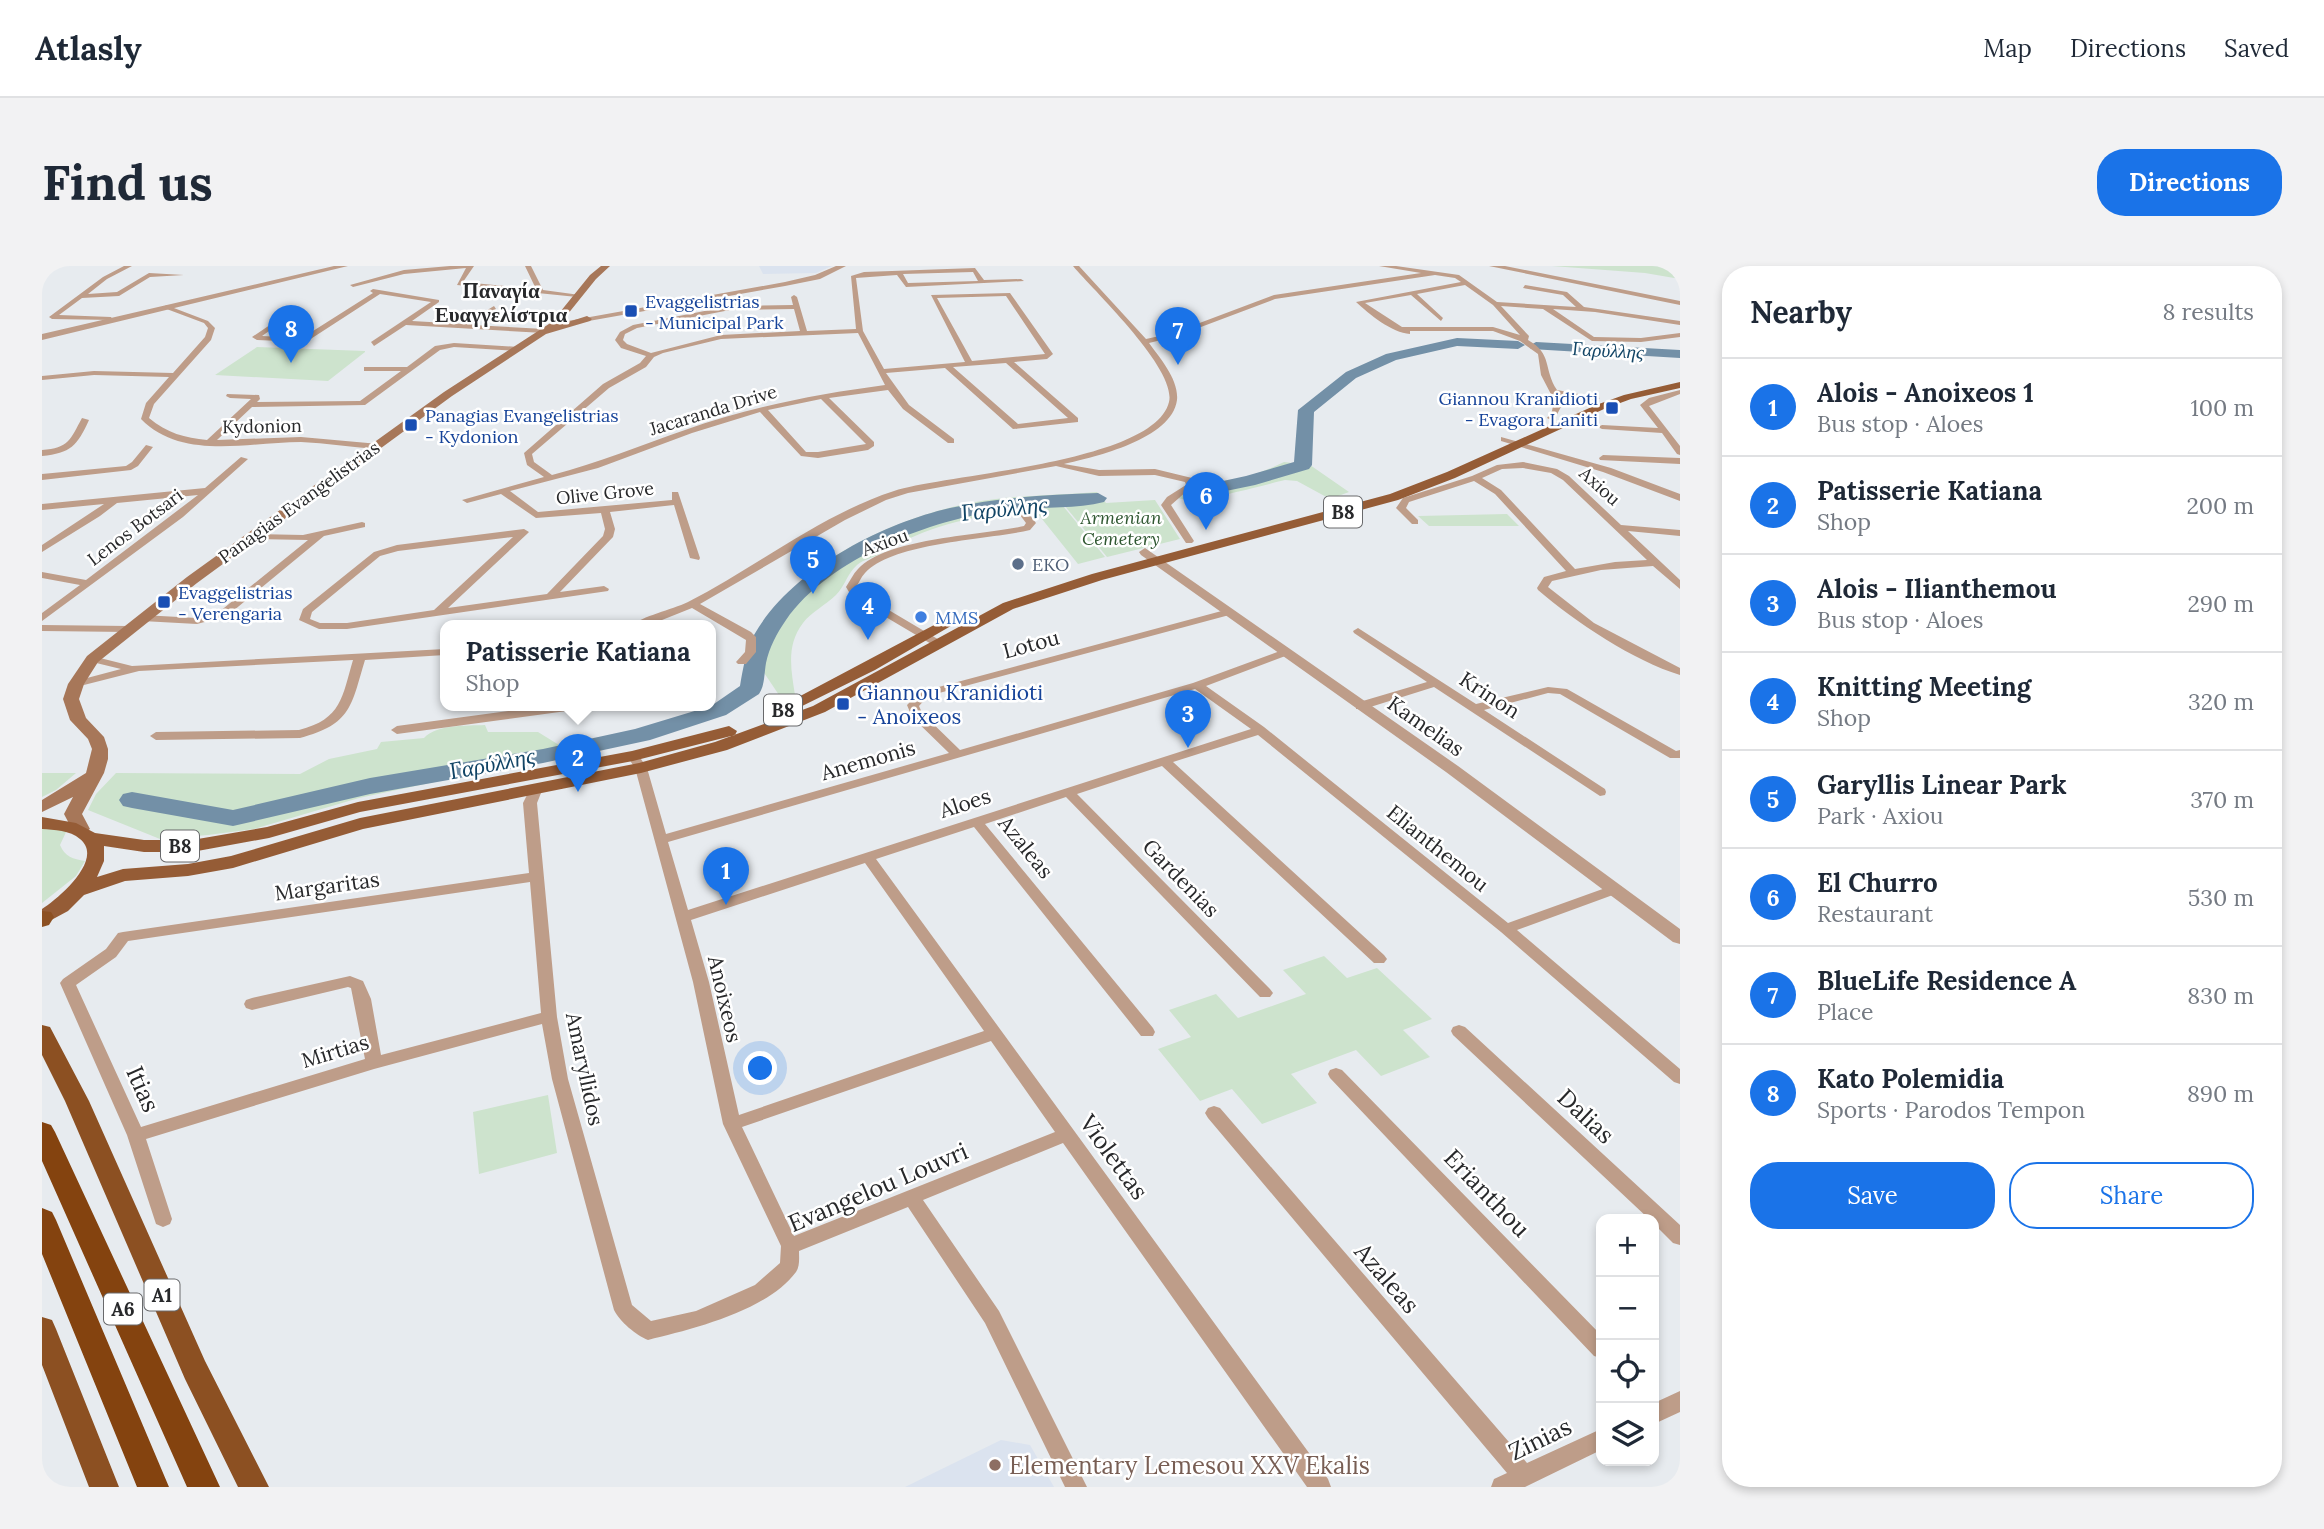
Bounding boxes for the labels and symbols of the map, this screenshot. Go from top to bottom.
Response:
district label: Παναγία Ευαγγελίστρια [435,277,568,328]
place label: Evaggelistrias - Municipal Park [645,290,784,334]
marker: Evaggelistrias - Municipal Park [623,303,639,319]
pin: 8 [268,305,314,363]
pin: 7 [1155,307,1201,365]
water label: Γαρύλλης [1572,336,1645,364]
street label: Jacaranda Drive [645,380,780,441]
place label: Giannou Kranidioti - Evagora Laniti [1438,387,1598,431]
marker: Giannou Kranidioti - Evagora Laniti [1604,400,1620,416]
place label: Panagias Evangelistrias - Kydonion [425,404,619,448]
street label: Kydonion [222,414,302,438]
marker: Panagias Evangelistrias - Kydonion [403,417,419,433]
street label: Panagias Evangelistrias [214,436,384,568]
street label: Axiou [1574,461,1626,511]
pin: 6 [1183,472,1229,530]
street label: Olive Grove [555,476,655,510]
street label: Lenos Botsari [83,484,187,570]
water label: Γαρύλλης [959,489,1049,527]
road number: B8 [1324,496,1362,528]
park label: Armenian Cemetery [1079,506,1162,550]
street label: Axiou [858,523,912,561]
pin: 5 [790,536,836,594]
place label: EKO [1032,553,1069,576]
marker: EKO [1010,556,1026,572]
place label: Evaggelistrias - Verengaria [178,581,293,625]
pin: 4 [845,582,891,640]
marker: Evaggelistrias - Verengaria [156,594,172,610]
place label: MMS [935,606,978,629]
marker: MMS [913,609,929,625]
street label: Lotou [1000,624,1062,664]
street label: Krinon [1454,665,1526,725]
place label: Giannou Kranidioti - Anoixeos [857,679,1043,730]
pin: 3 [1165,690,1211,748]
street label: Kamelias [1382,690,1470,762]
road number: B8 [764,694,802,726]
marker: Giannou Kranidioti - Anoixeos [835,696,851,712]
pin: 2 [555,734,601,792]
street label: Anemonis [817,734,918,787]
water label: Γαρύλλης [447,740,538,786]
street label: Aloes [935,782,994,824]
street label: Elianthemou [1381,799,1495,897]
street label: Azaleas [992,809,1059,884]
road number: B8 [161,831,199,862]
street label: Gardenias [1137,833,1225,923]
pin: 1 [703,847,749,905]
street label: Margaritas [273,865,381,907]
street label: Anoixeos [702,952,748,1045]
street label: Amaryllidos [560,1009,610,1128]
street label: Mirtias [298,1028,372,1074]
your location [743,1051,777,1085]
street label: Itias [119,1061,167,1117]
street label: Dalias [1551,1082,1621,1150]
street label: Violettas [1072,1108,1155,1206]
street label: Evangelou Louvri [783,1135,973,1239]
street label: Erianthou [1437,1142,1537,1244]
street label: Azaleas [1347,1236,1426,1320]
road number: A1 [144,1280,180,1310]
road number: A6 [104,1294,142,1324]
street label: Zinias [1504,1411,1576,1467]
place label: Elementary Lemesou XXV Ekalis [1009,1450,1370,1481]
marker: Elementary Lemesou XXV Ekalis [987,1457,1003,1473]

